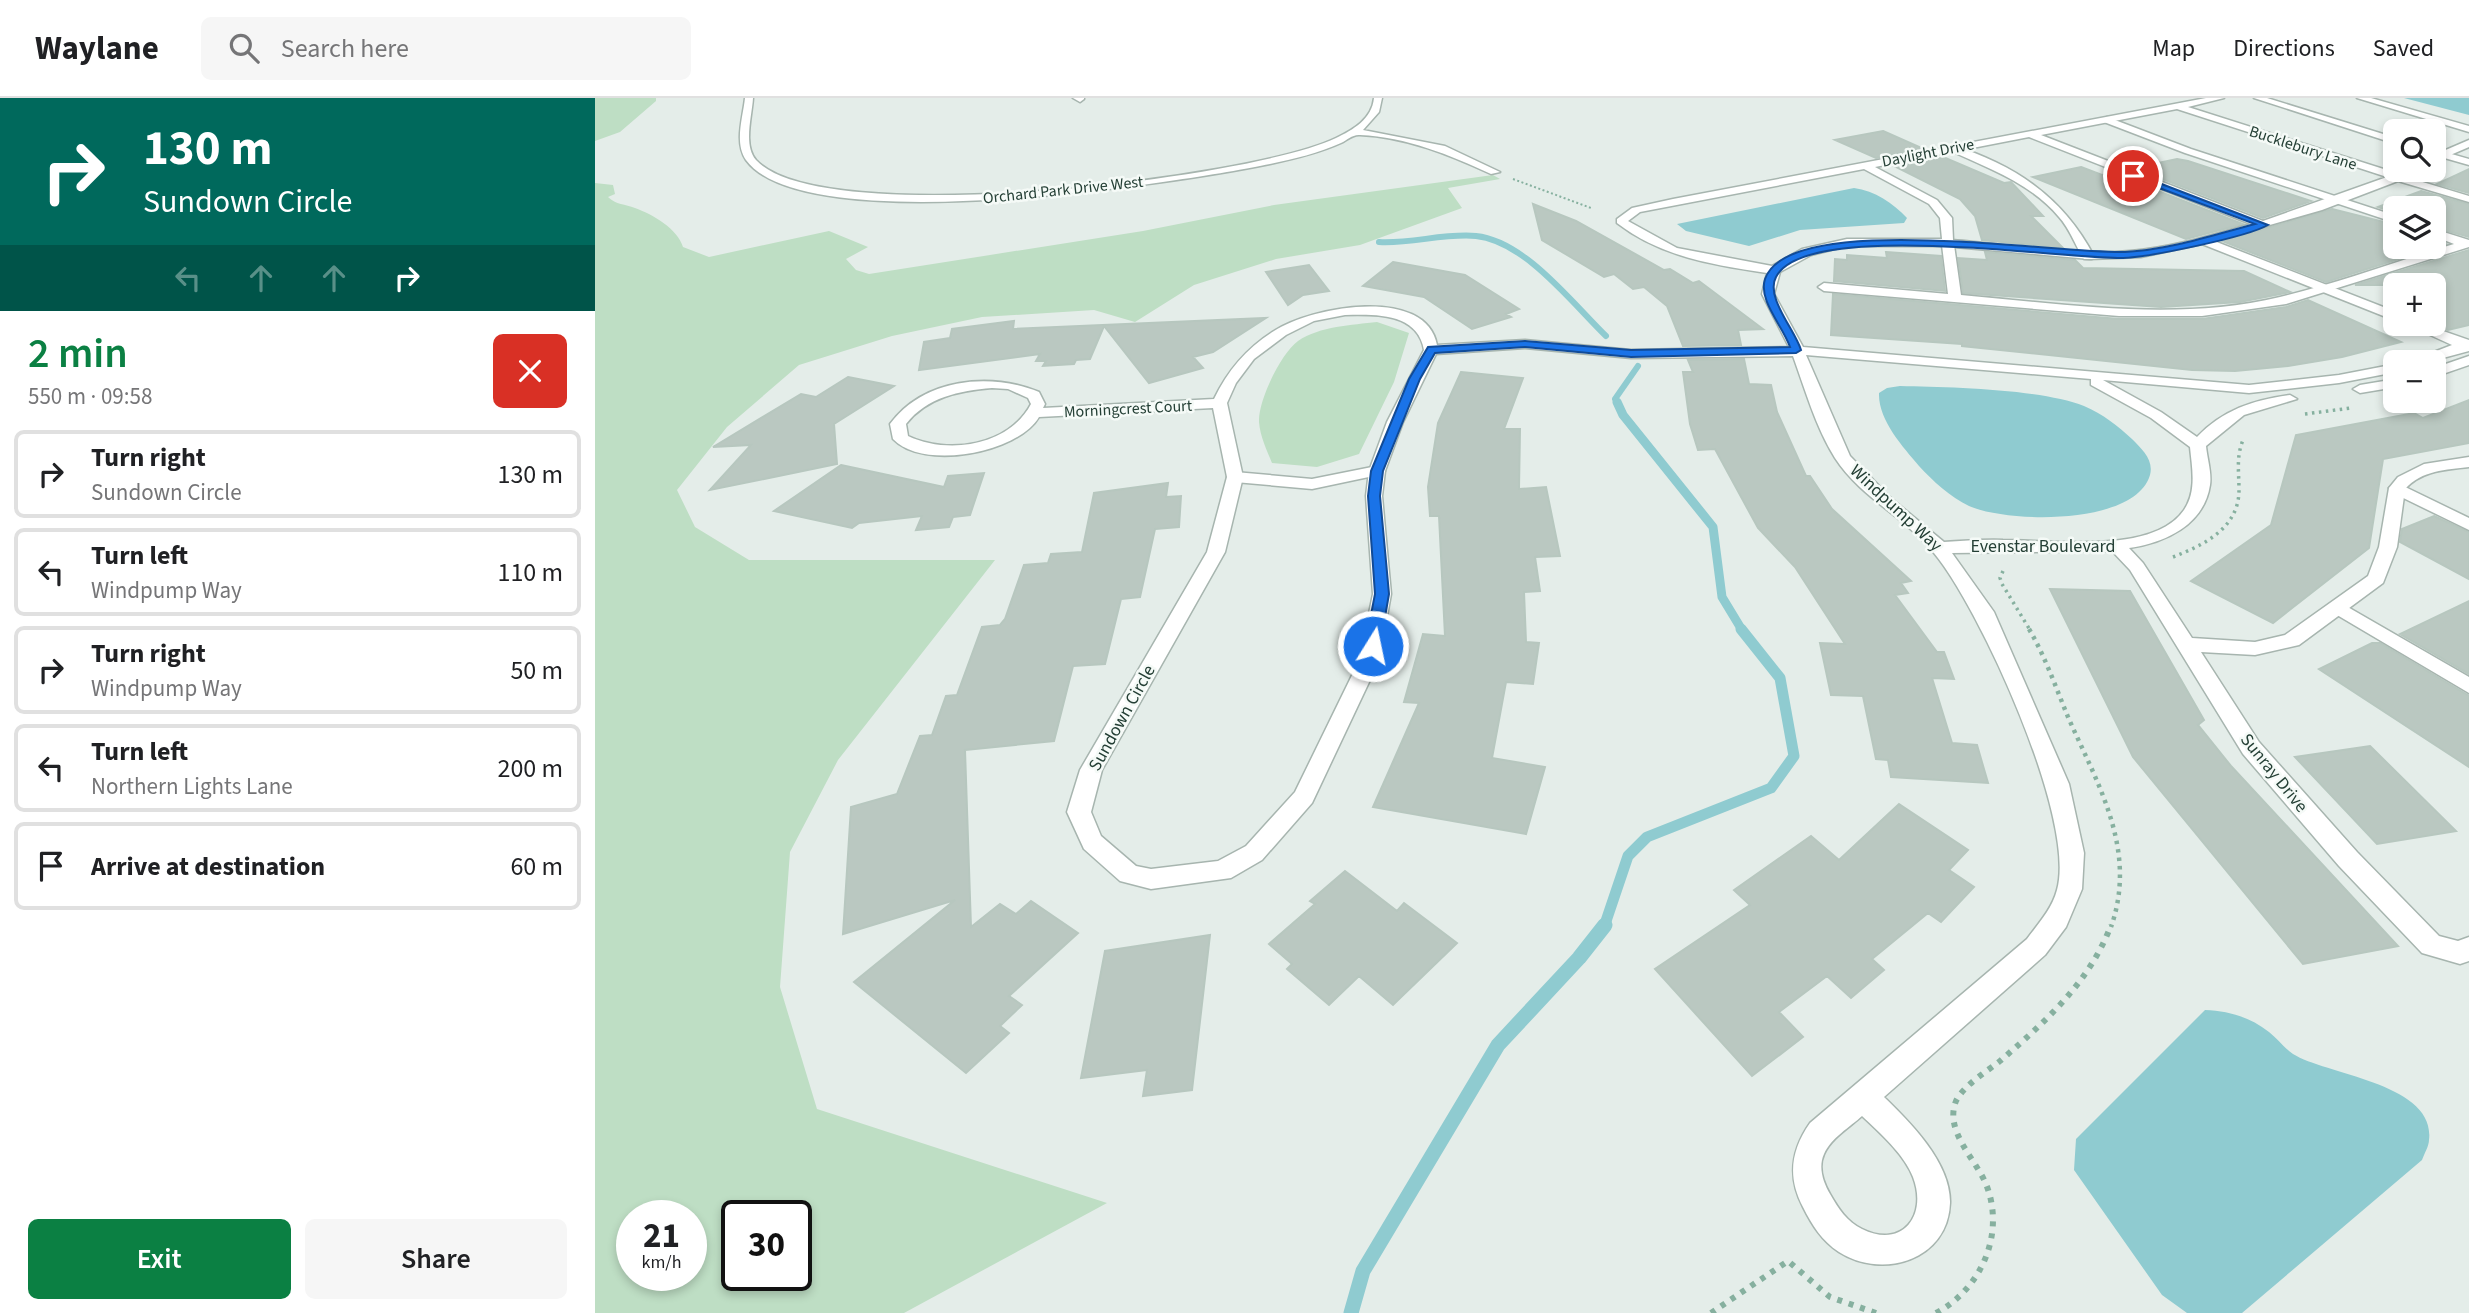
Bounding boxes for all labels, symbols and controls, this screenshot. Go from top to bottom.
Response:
search box [201,17,691,80]
text: Waylane [35,25,159,72]
icon: search [225,29,263,67]
text: Search here [281,30,409,67]
text: Map [2152,31,2195,66]
text: Directions [2233,31,2335,66]
text: Saved [2373,31,2434,66]
text: 130 m [143,114,272,184]
map controls [2383,119,2446,413]
button: search [2383,119,2446,182]
street label: Bucklebury Lane [2246,120,2360,176]
icon: right [28,126,119,217]
street label: Daylight Drive [1880,133,1976,173]
pin [2103,146,2163,206]
icon: arrive [2114,157,2152,195]
street label: Orchard Park Drive West [982,171,1145,209]
text: Sundown Circle [143,179,352,225]
button: layers [2383,196,2446,259]
icon: left [169,259,207,297]
icon: ahead [242,259,280,297]
icon: ahead [315,259,353,297]
icon: right [388,259,426,297]
button: + [2383,273,2446,336]
text: 2 min [28,324,128,384]
button: close [493,334,567,408]
button: − [2383,350,2446,413]
text: 550 m · 09:58 [28,380,152,413]
street label: Morningcrest Court [1063,395,1193,423]
text: Turn right [91,439,206,476]
icon: right [32,455,70,493]
text: 130 m [497,456,563,493]
street label: Windpump Way [1844,459,1948,558]
text: Sundown Circle [91,476,242,509]
street label: Evenstar Boulevard [1970,534,2116,559]
text: Turn left [91,537,188,574]
icon: left [32,553,70,591]
text: 110 m [497,554,563,591]
text: Windpump Way [91,574,242,607]
position arrow [1336,609,1410,683]
text: Turn right [91,635,206,672]
icon: right [32,651,70,689]
text: 50 m [510,652,563,689]
street label: Sundown Circle [1083,660,1162,776]
text: Windpump Way [91,672,242,705]
street label: Sunray Drive [2234,728,2314,818]
text: Turn left [91,733,188,770]
icon: left [32,749,70,787]
text: 200 m [497,750,563,787]
text: Northern Lights Lane [91,770,293,803]
icon: arrive [32,847,70,885]
text: Arrive at destination [91,848,325,885]
text: 60 m [510,848,563,885]
speed limit sign: 30 [721,1200,812,1291]
text: 21 [643,1211,680,1261]
button: Exit [28,1219,291,1299]
button: Share [305,1219,567,1299]
text: km/h [642,1250,681,1275]

